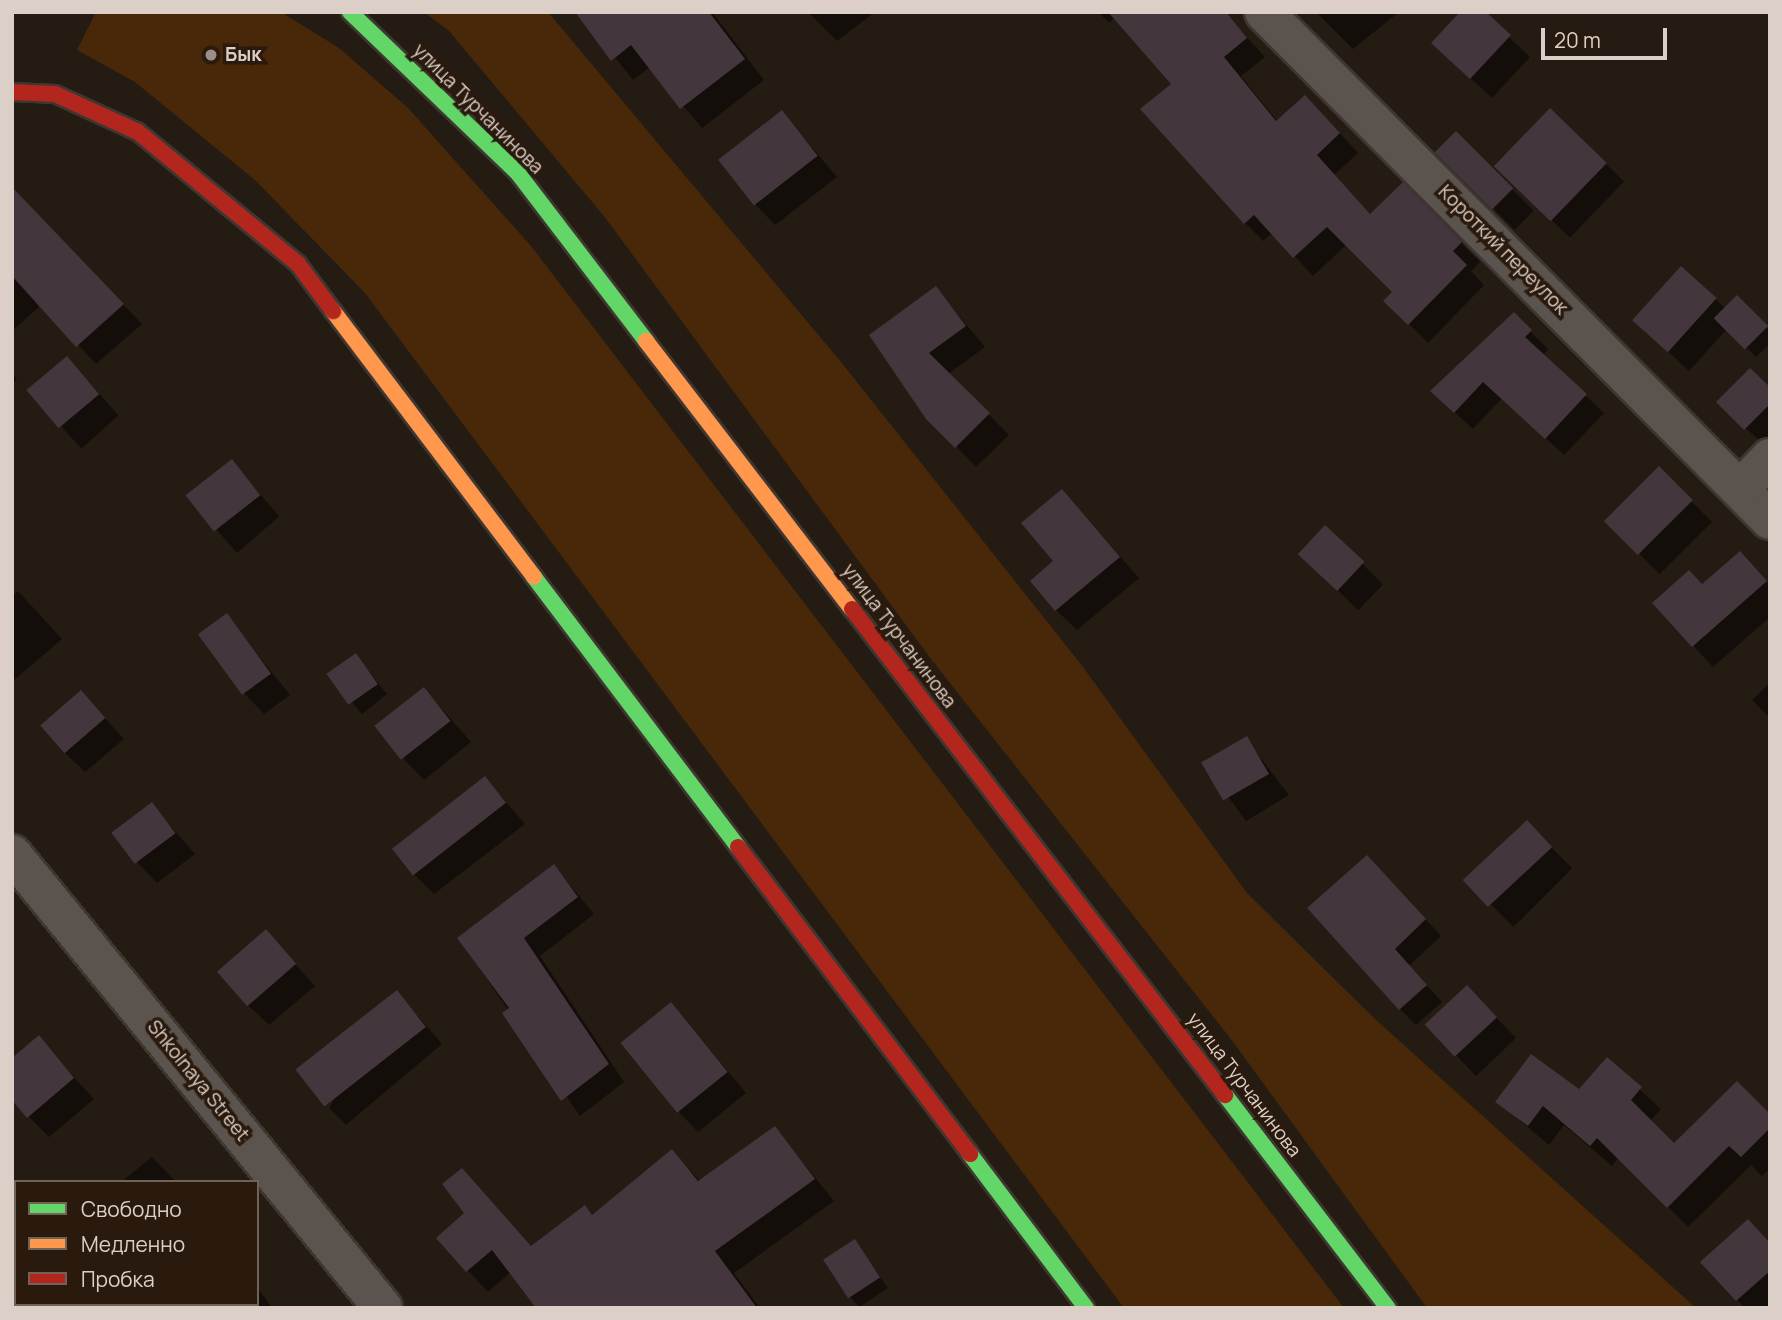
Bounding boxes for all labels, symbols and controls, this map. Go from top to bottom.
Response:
scale bar [1544,14,1670,58]
text: 20 m [1554,26,1601,54]
street label: улица Турчанинова [408,39,548,179]
place label: Бык [225,44,261,66]
marker: Бык [203,47,219,63]
street label: Короткий переулок [1433,180,1573,320]
street label: улица Турчанинова [837,559,961,713]
street label: улица Турчанинова [1182,1008,1306,1162]
street label: Shkolnaya Street [142,1016,254,1146]
legend [14,1180,259,1306]
text: Свободно [81,1195,182,1223]
text: Медленно [81,1230,185,1258]
text: Пробка [81,1265,155,1293]

